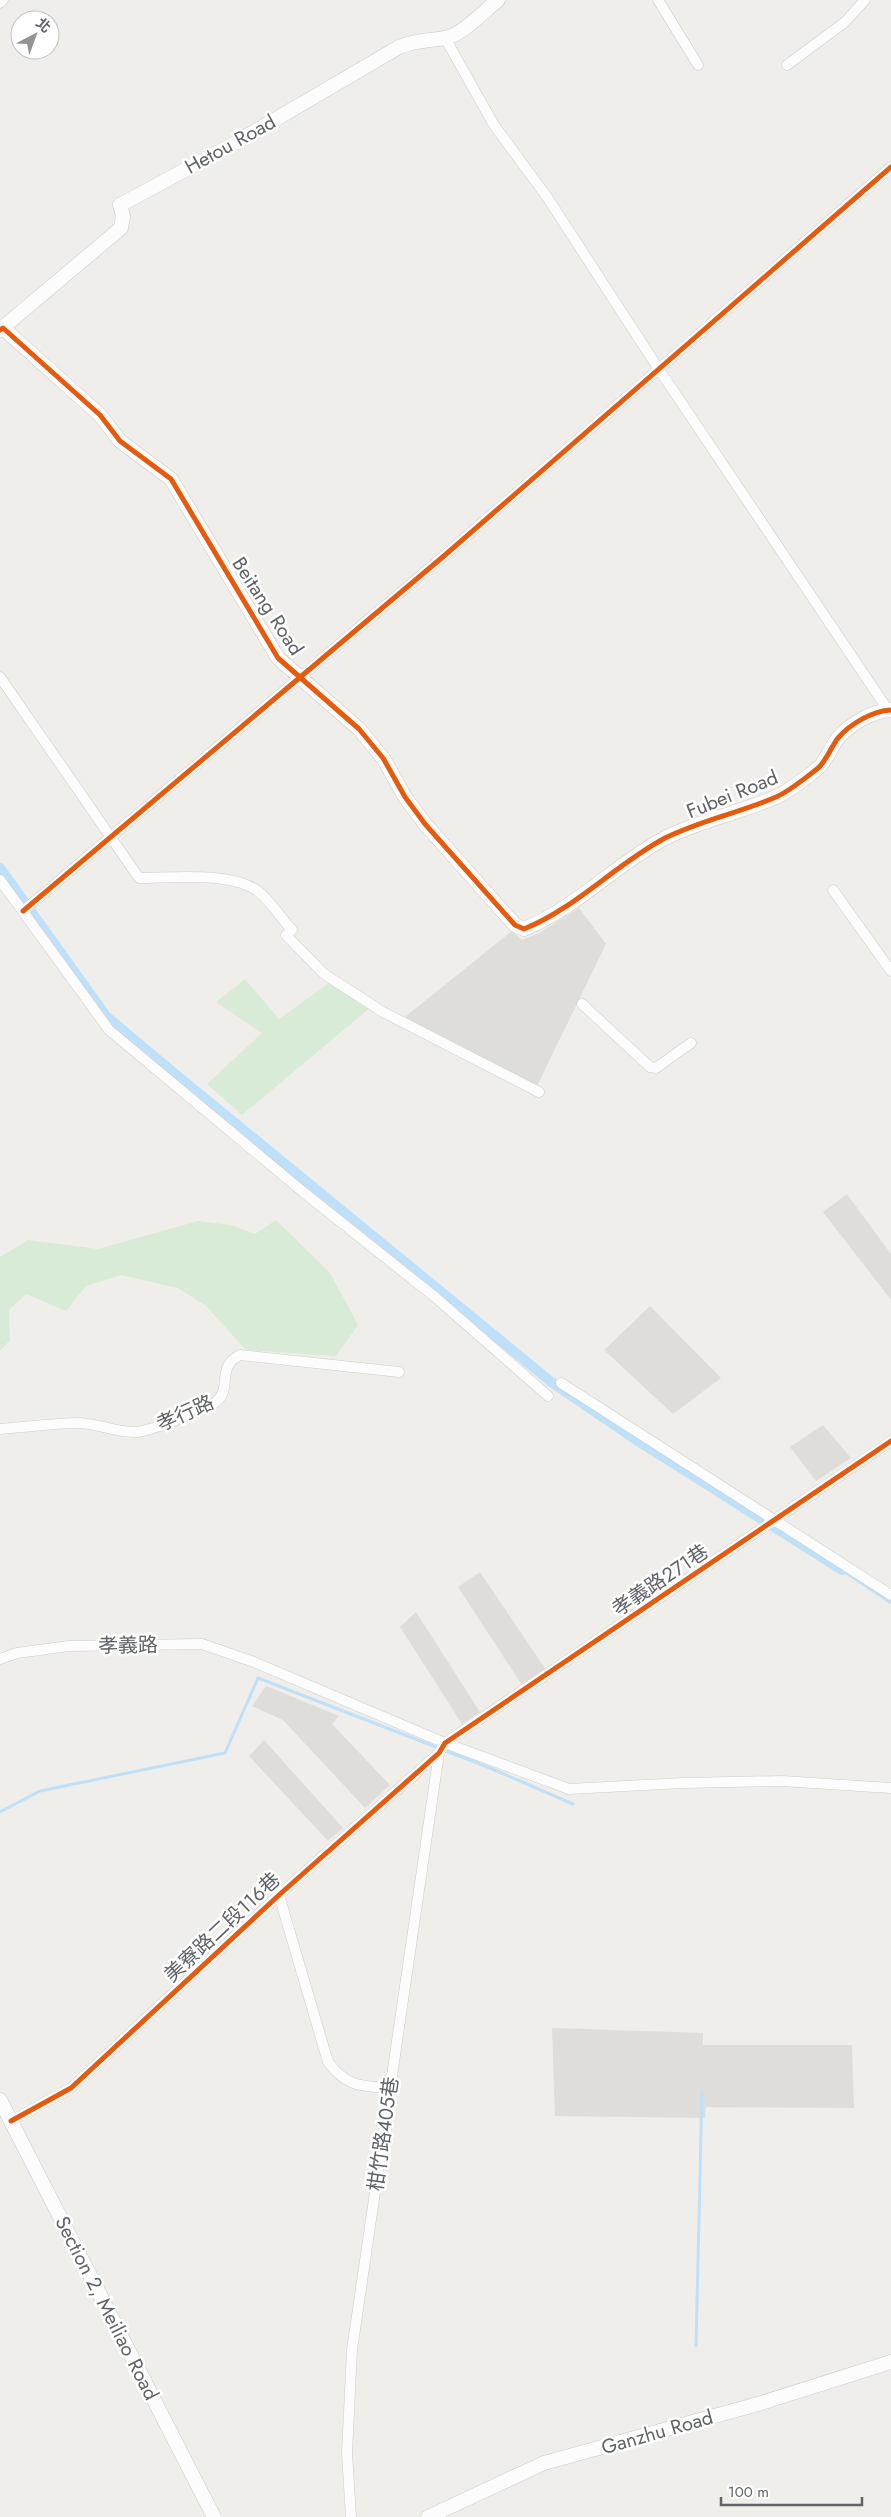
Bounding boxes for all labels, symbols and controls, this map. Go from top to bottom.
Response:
north arrow [10,10,60,60]
text: 北 [32,13,55,37]
street label: Hetou Road [179,108,281,181]
street label: Beitang Road [225,551,310,661]
street label: Fubei Road [682,763,782,826]
street label: 孝行路 [152,1388,219,1439]
street label: 孝義路271巷 [606,1537,714,1623]
street label: 孝義路 [98,1630,158,1661]
street label: 美寮路二段116巷 [158,1866,287,1989]
street label: 柑竹路405巷 [361,2075,406,2193]
street label: Section 2, Meiliao Road [48,2211,166,2405]
street label: Ganzhu Road [598,2403,716,2462]
scale bar [721,2474,862,2506]
text: 100 m [728,2481,769,2503]

